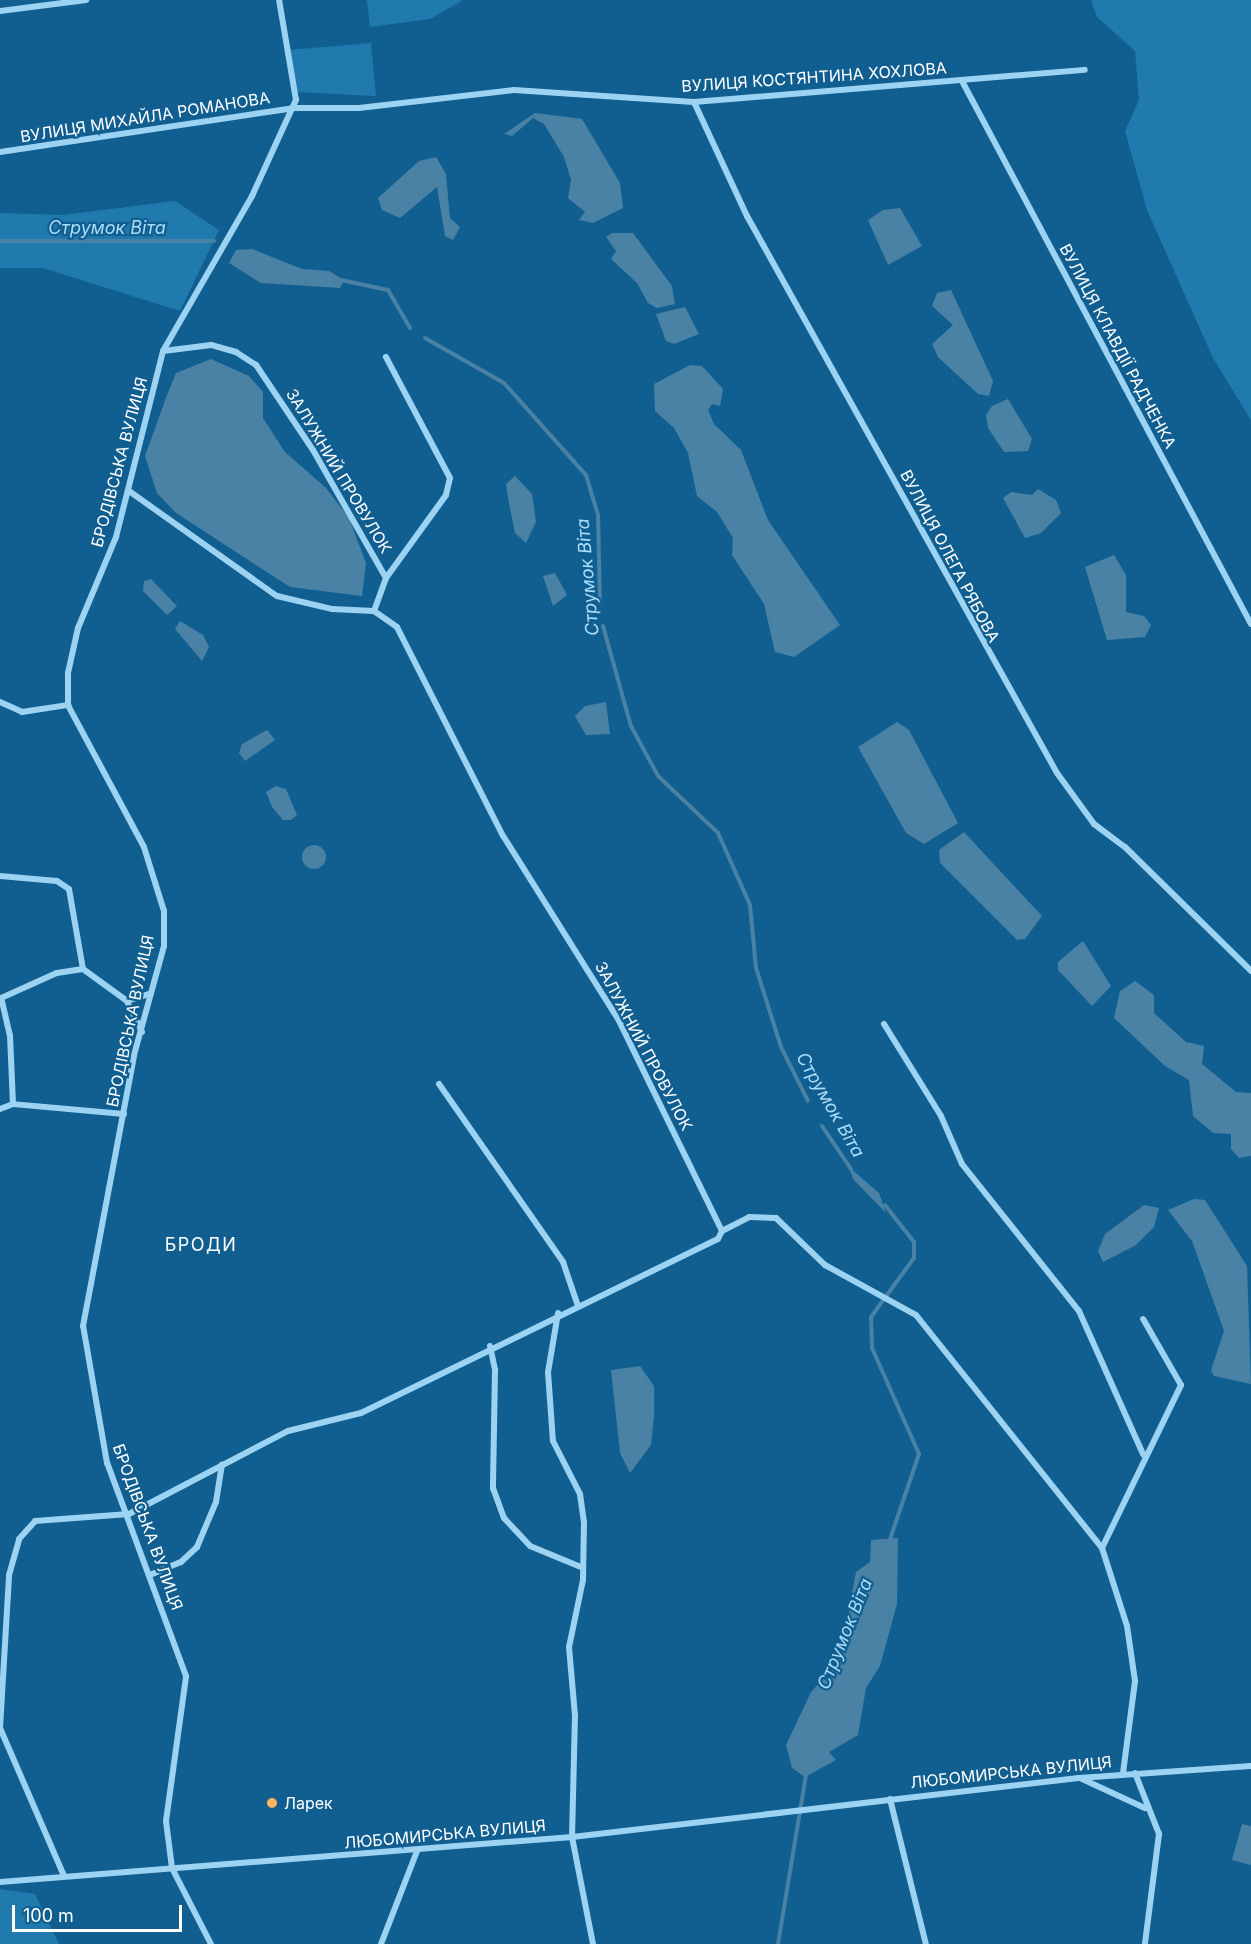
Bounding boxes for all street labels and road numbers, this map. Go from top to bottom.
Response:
street label: ВУЛИЦЯ КОСТЯНТИНА ХОХЛОВА [681,58,947,96]
street label: ВУЛИЦЯ МИХАЙЛА РОМАНОВА [19,88,271,146]
street label: ВУЛИЦЯ КЛАВДІЇ РАДЧЕНКА [1056,240,1180,452]
street label: БРОДІВСЬКА ВУЛИЦЯ [87,375,151,549]
street label: ЗАЛУЖНИЙ ПРОВУЛОК [282,385,396,557]
street label: ВУЛИЦЯ ОЛЕГА РЯБОВА [896,466,1004,646]
street label: БРОДІВСЬКА ВУЛИЦЯ [102,933,158,1109]
street label: ЗАЛУЖНИЙ ПРОВУЛОК [591,958,697,1134]
street label: БРОДІВСЬКА ВУЛИЦЯ [109,1441,187,1613]
street label: ЛЮБОМИРСЬКА ВУЛИЦЯ [909,1752,1113,1792]
street label: ЛЮБОМИРСЬКА ВУЛИЦЯ [343,1816,547,1852]

